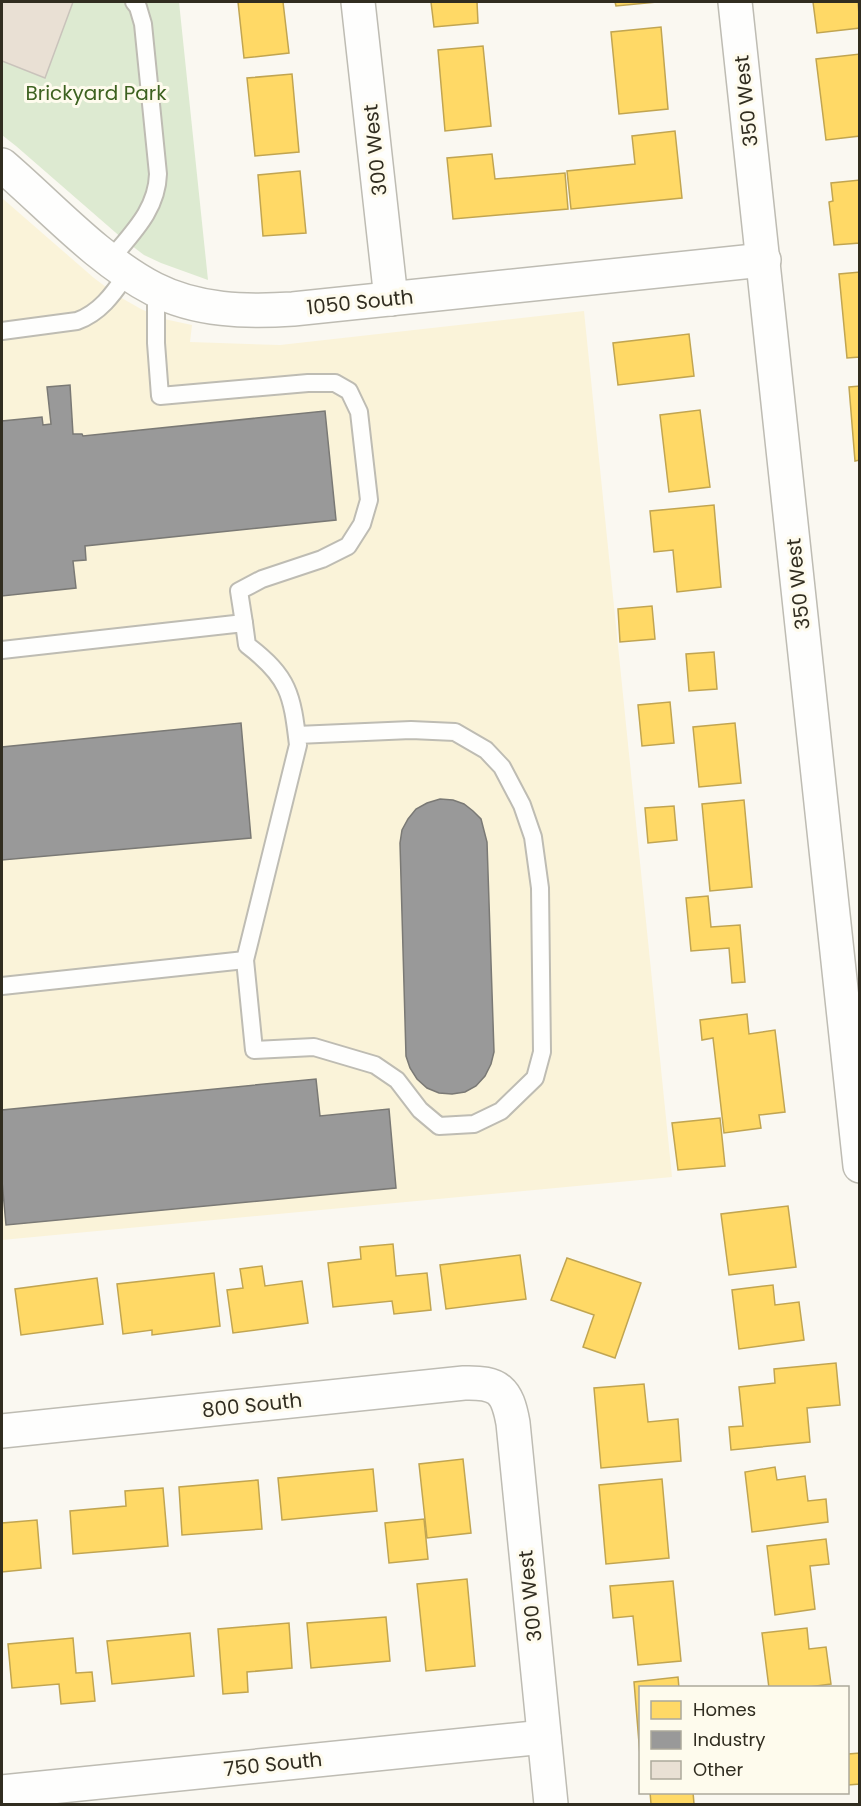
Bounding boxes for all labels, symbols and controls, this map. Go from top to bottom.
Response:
street label: 350 West [727,54,765,148]
park label: Brickyard Park [25,79,167,107]
street label: 300 West [356,103,394,197]
street label: 1050 South [305,282,415,322]
street label: 350 West [779,537,817,631]
street label: 800 South [201,1386,303,1424]
street label: 300 West [511,1549,549,1643]
legend [639,1686,849,1794]
text: Homes [693,1697,756,1722]
text: Industry [693,1727,765,1752]
street label: 750 South [222,1745,324,1783]
text: Other [693,1757,743,1782]

